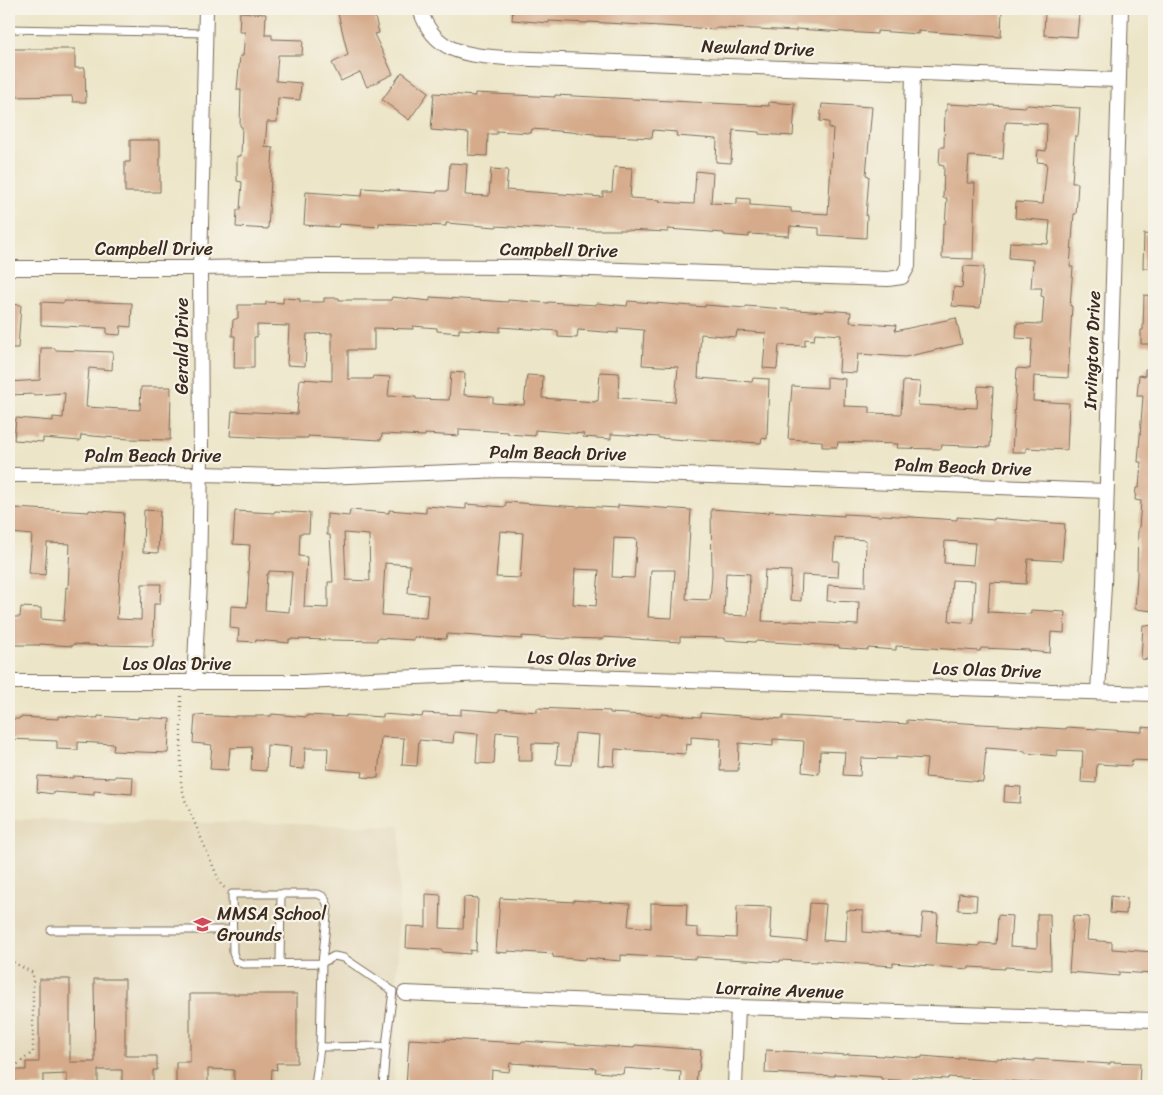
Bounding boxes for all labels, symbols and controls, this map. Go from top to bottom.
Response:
street label: Newland Drive [701,30,815,66]
street label: Campbell Drive [95,233,213,265]
street label: Campbell Drive [500,233,618,267]
street label: Irvington Drive [1074,290,1110,411]
street label: Gerald Drive [166,298,198,394]
street label: Palm Beach Drive [489,436,627,470]
street label: Palm Beach Drive [84,440,222,472]
street label: Palm Beach Drive [894,449,1032,485]
street label: Los Olas Drive [527,641,637,677]
street label: Los Olas Drive [122,648,232,680]
street label: Los Olas Drive [932,652,1042,688]
place label: MMSA School Grounds [217,898,327,951]
school or university icon: MMSA School Grounds [193,914,213,934]
street label: Lorraine Avenue [715,972,845,1008]

